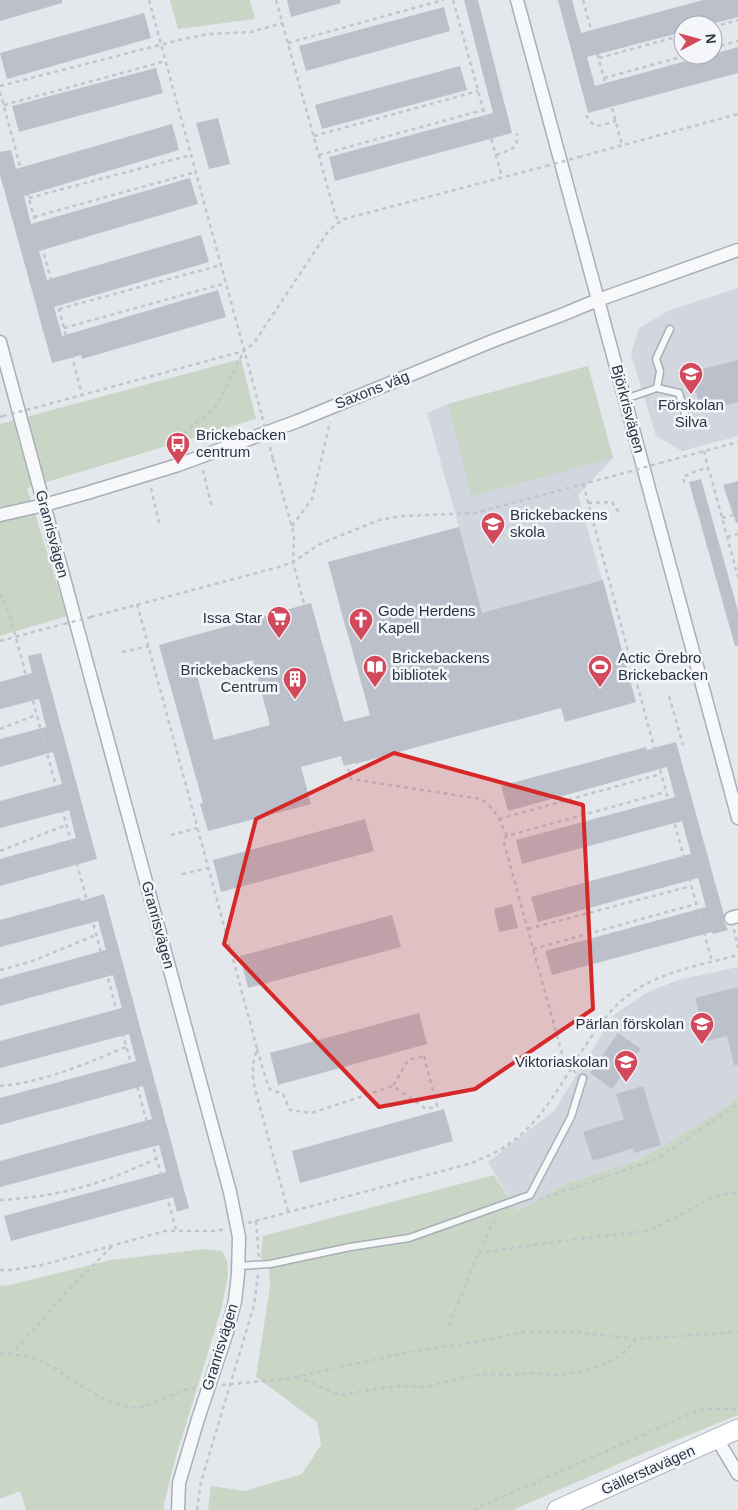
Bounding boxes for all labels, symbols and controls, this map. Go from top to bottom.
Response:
north arrow [673,15,723,65]
text: N [702,33,719,45]
school or university icon: Förskolan Silva [678,361,704,395]
street label: Björkrisvägen [609,363,648,455]
street label: Saxons väg [332,367,411,412]
place label: Förskolan Silva [658,396,724,430]
place label: Brickebacken centrum [196,426,286,460]
bus stop icon: Brickebacken centrum [165,431,191,465]
street label: Granrisvägen [33,488,72,580]
place label: Brickebackens skola [510,506,608,540]
school or university icon: Brickebackens skola [480,511,506,545]
place label: Gode Herdens Kapell [378,602,476,636]
supermarket icon: Issa Star [266,605,292,639]
church icon: Gode Herdens Kapell [348,607,374,641]
place label: Issa Star [203,609,262,626]
place label: Brickebackens bibliotek [392,649,490,683]
place label: Actic Örebro Brickebacken [618,649,708,683]
library icon: Brickebackens bibliotek [362,654,388,688]
sports icon: Actic Örebro Brickebacken [587,654,613,688]
place label: Brickebackens Centrum [180,661,278,695]
building icon: Brickebackens Centrum [282,666,308,700]
street label: Granrisvägen [139,879,178,971]
school or university icon: Pärlan förskolan [689,1011,715,1045]
place label: Pärlan förskolan [576,1015,684,1032]
school or university icon: Viktoriaskolan [613,1049,639,1083]
place label: Viktoriaskolan [515,1053,608,1070]
street label: Granrisvägen [198,1301,241,1392]
street label: Gällerstavägen [598,1441,697,1498]

